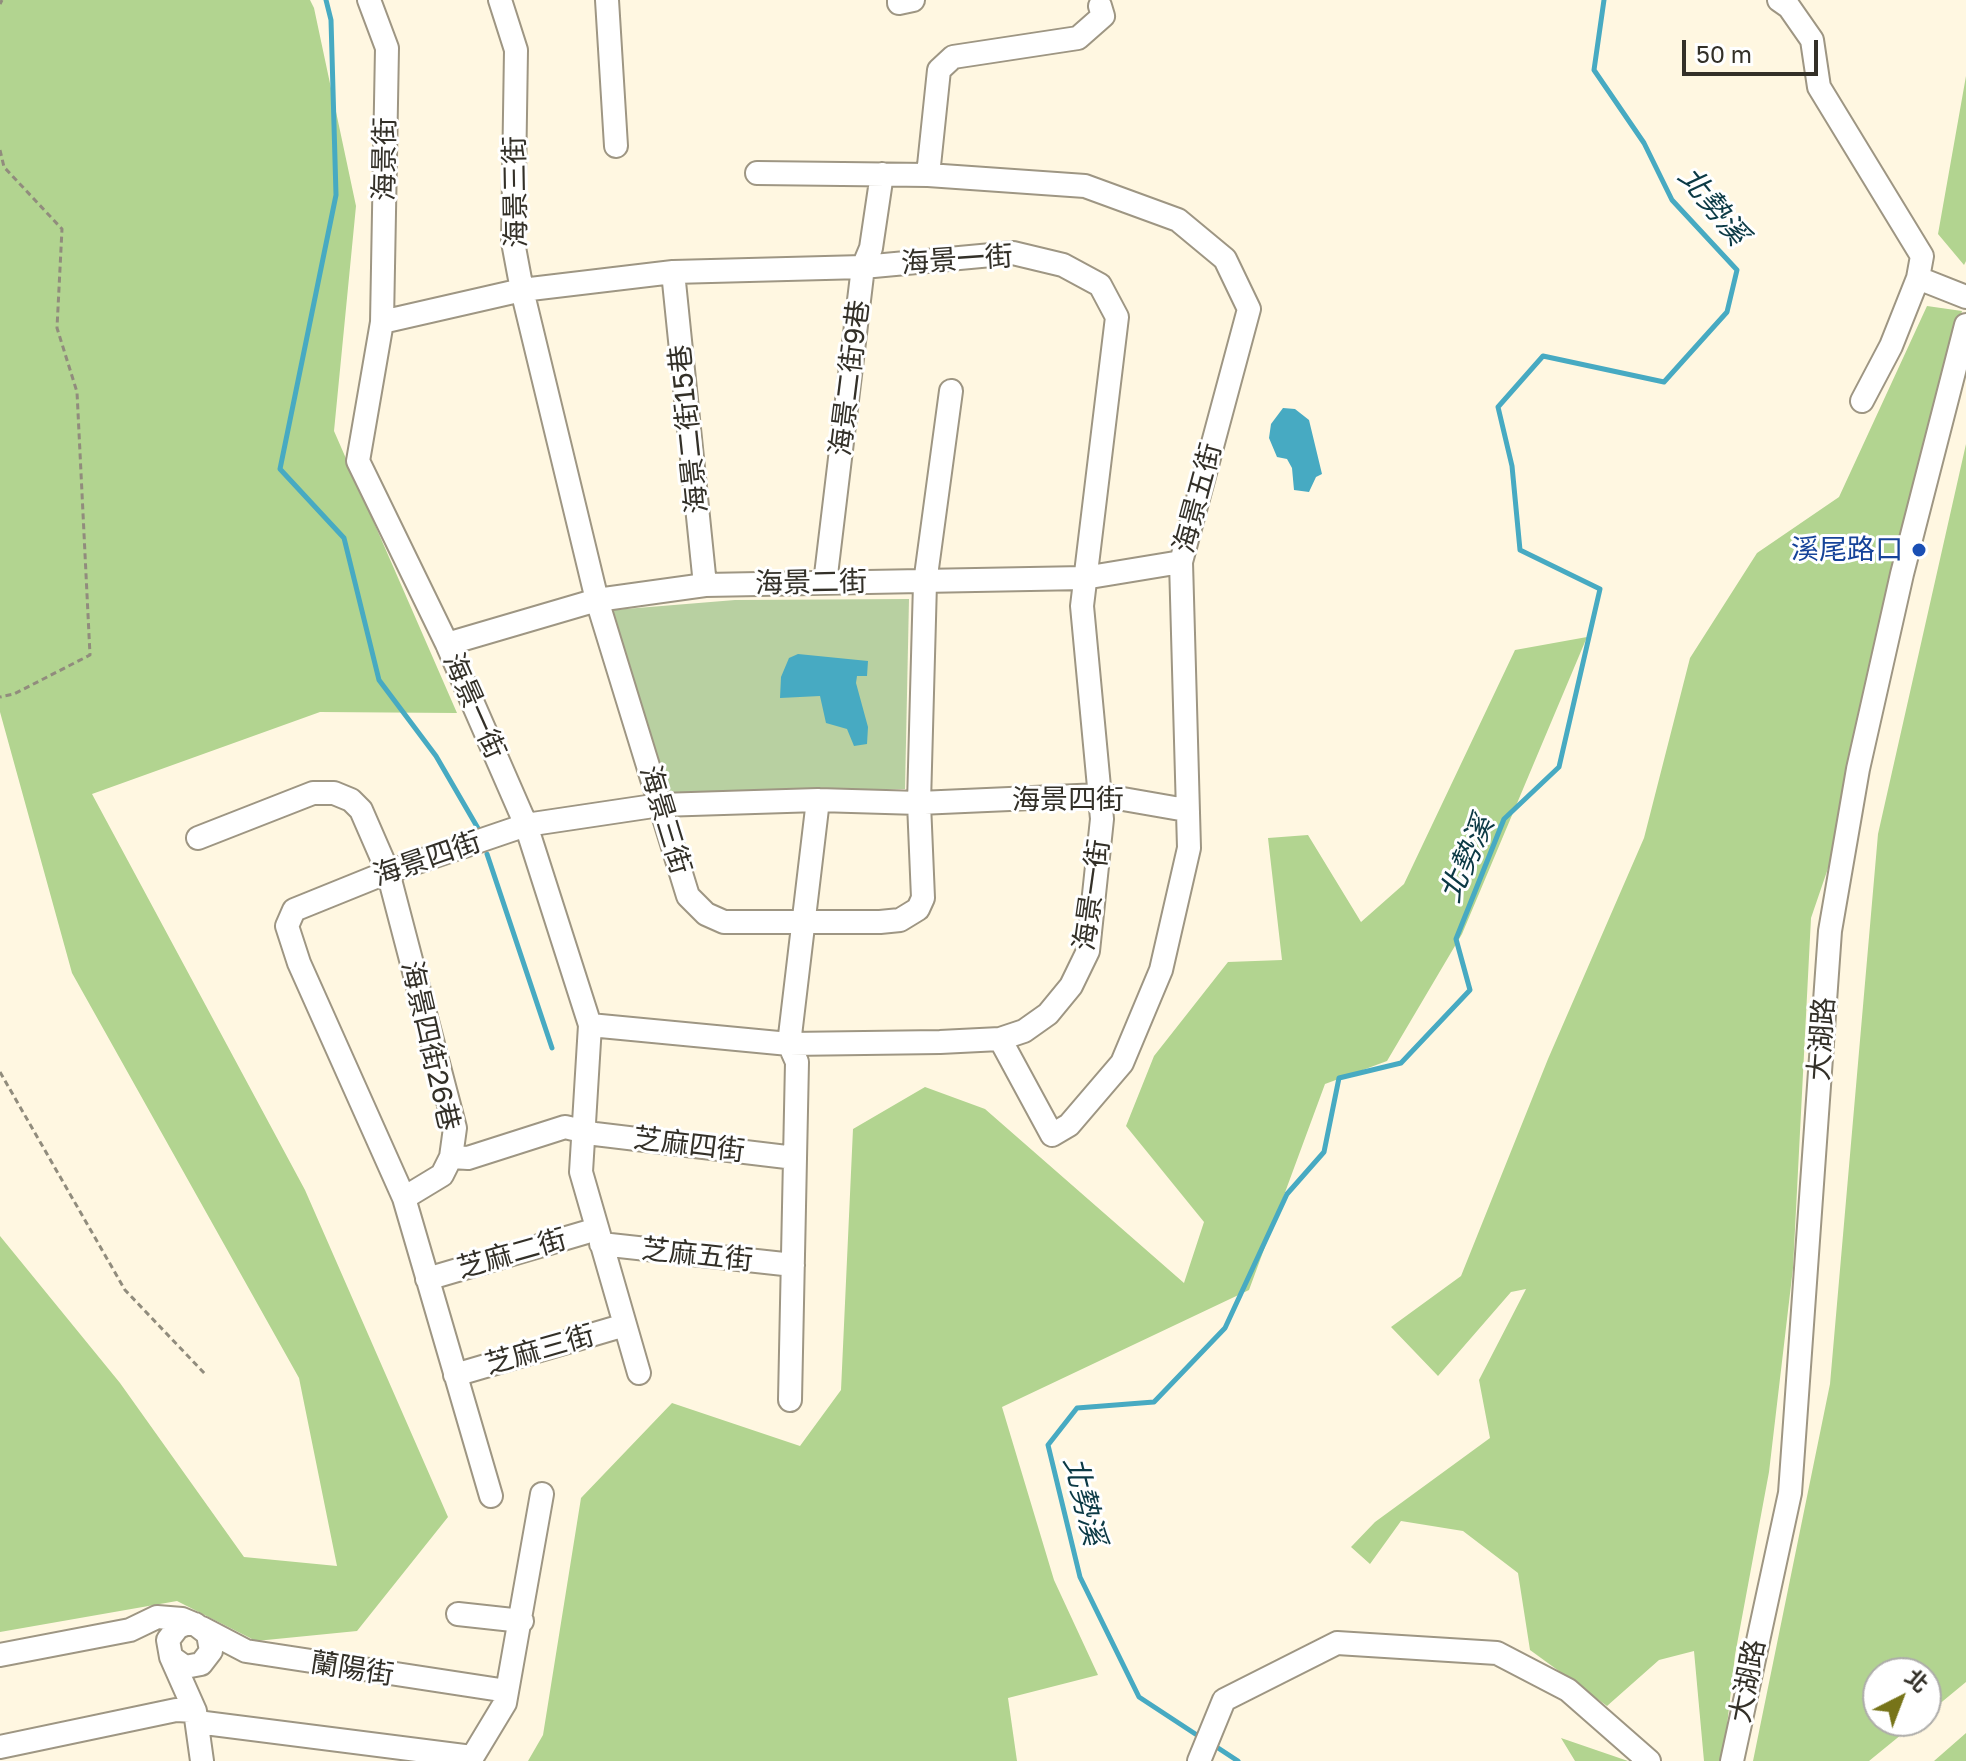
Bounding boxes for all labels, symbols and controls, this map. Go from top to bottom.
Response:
scale bar [1686,24,1822,74]
text: 50 m [1696,39,1752,68]
street label: 海景街 [367,117,403,201]
street label: 海景三街 [498,136,534,248]
water label: 北勢溪 [1671,160,1755,252]
street label: 海景一街 [900,239,1014,281]
street label: 海景二街9巷 [824,298,876,458]
street label: 海景二街15巷 [663,343,715,515]
street label: 海景五街 [1167,440,1229,556]
place label: 溪尾路口 [1791,533,1903,567]
marker: 溪尾路口 [1910,541,1928,559]
street label: 海景二街 [755,565,867,601]
street label: 海景一街 [436,648,512,764]
street label: 海景三街 [633,762,697,878]
street label: 海景四街 [1012,783,1124,817]
water label: 北勢溪 [1432,811,1502,907]
street label: 海景四街 [369,825,485,893]
street label: 海景一街 [1068,837,1116,953]
street label: 海景四街26巷 [394,958,466,1134]
street label: 大湖路 [1802,996,1842,1082]
street label: 芝麻四街 [631,1122,747,1168]
street label: 芝麻二街 [454,1222,570,1286]
street label: 芝麻五街 [640,1232,754,1278]
street label: 芝麻三街 [482,1318,598,1382]
water label: 北勢溪 [1056,1453,1112,1549]
street label: 大湖路 [1723,1637,1773,1725]
street label: 蘭陽街 [308,1646,396,1692]
north arrow [1862,1657,1942,1737]
text: 北 [1900,1663,1934,1698]

